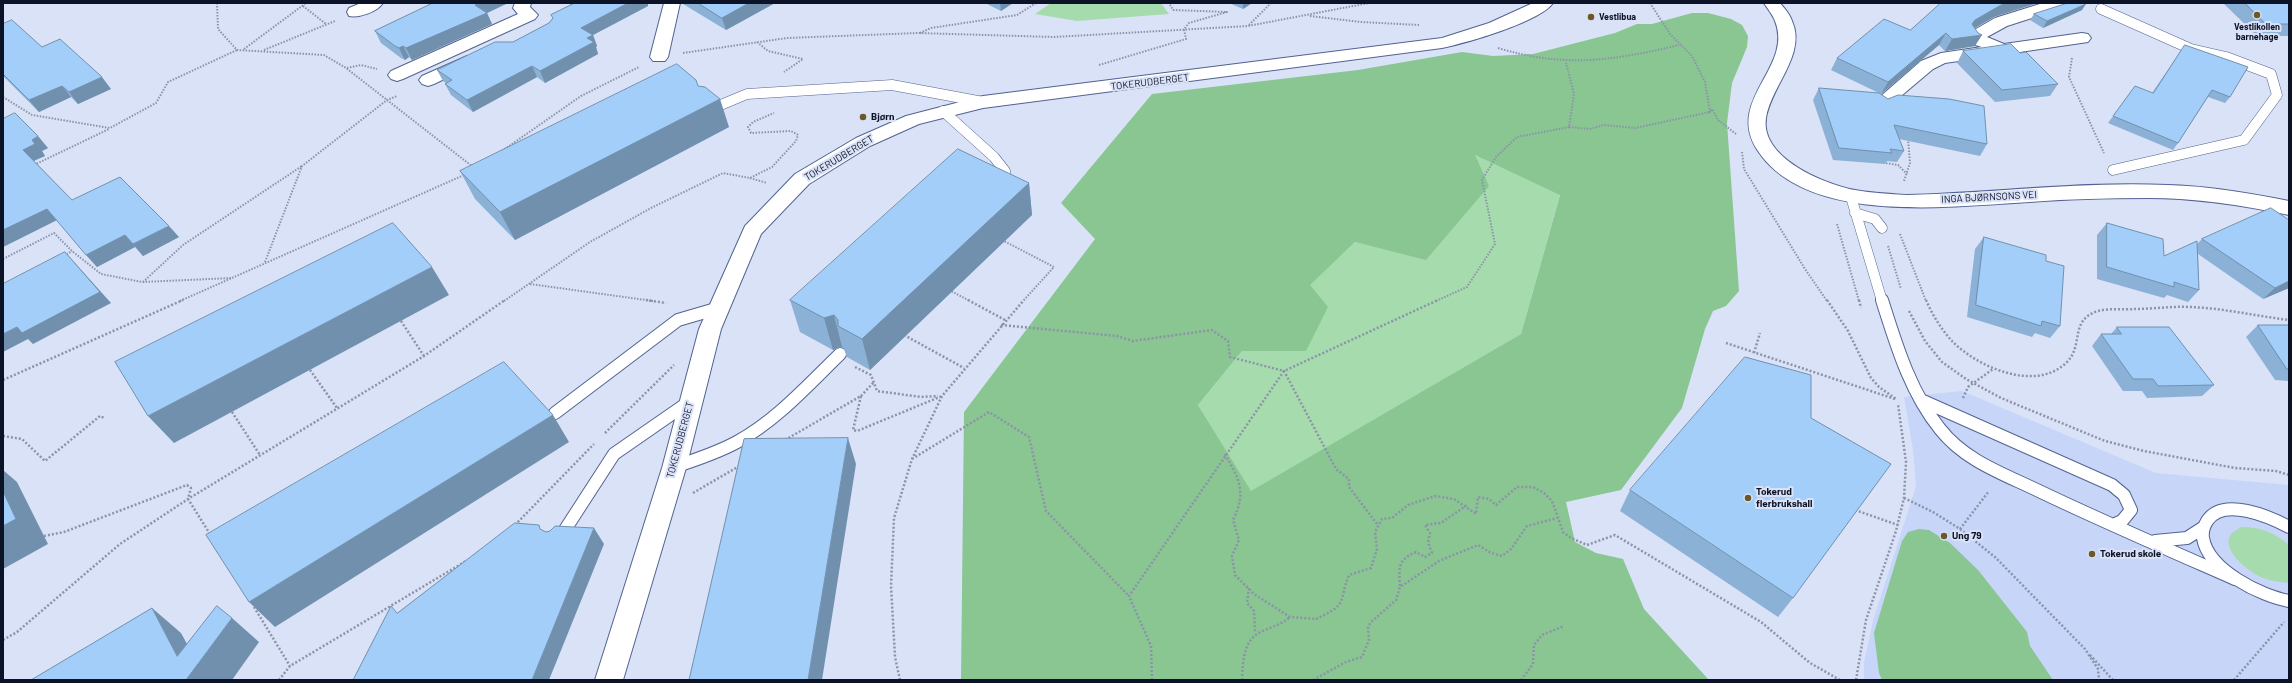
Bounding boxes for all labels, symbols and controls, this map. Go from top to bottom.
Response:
marker: Vestlikollen barnehage [2252,10,2262,20]
marker: Vestlibua [1586,12,1596,22]
place label: Vestlibua [1599,12,1636,22]
place label: Vestlikollen barnehage [2234,22,2280,43]
street label: TOKERUDBERGET [1110,71,1190,93]
place label: Bjørn [871,111,895,123]
marker: Bjørn [858,112,868,122]
street label: TOKERUDBERGET [802,133,876,183]
street label: INGA BJØRNSONS VEI [1941,189,2037,205]
street label: TOKERUDBERGET [664,400,696,480]
place label: Tokerud flerbrukshall [1756,486,1812,510]
marker: Tokerud flerbrukshall [1743,493,1753,503]
place label: Ung 79 [1952,530,1982,542]
marker: Ung 79 [1939,531,1949,541]
place label: Tokerud skole [2100,548,2161,560]
marker: Tokerud skole [2087,549,2097,559]

